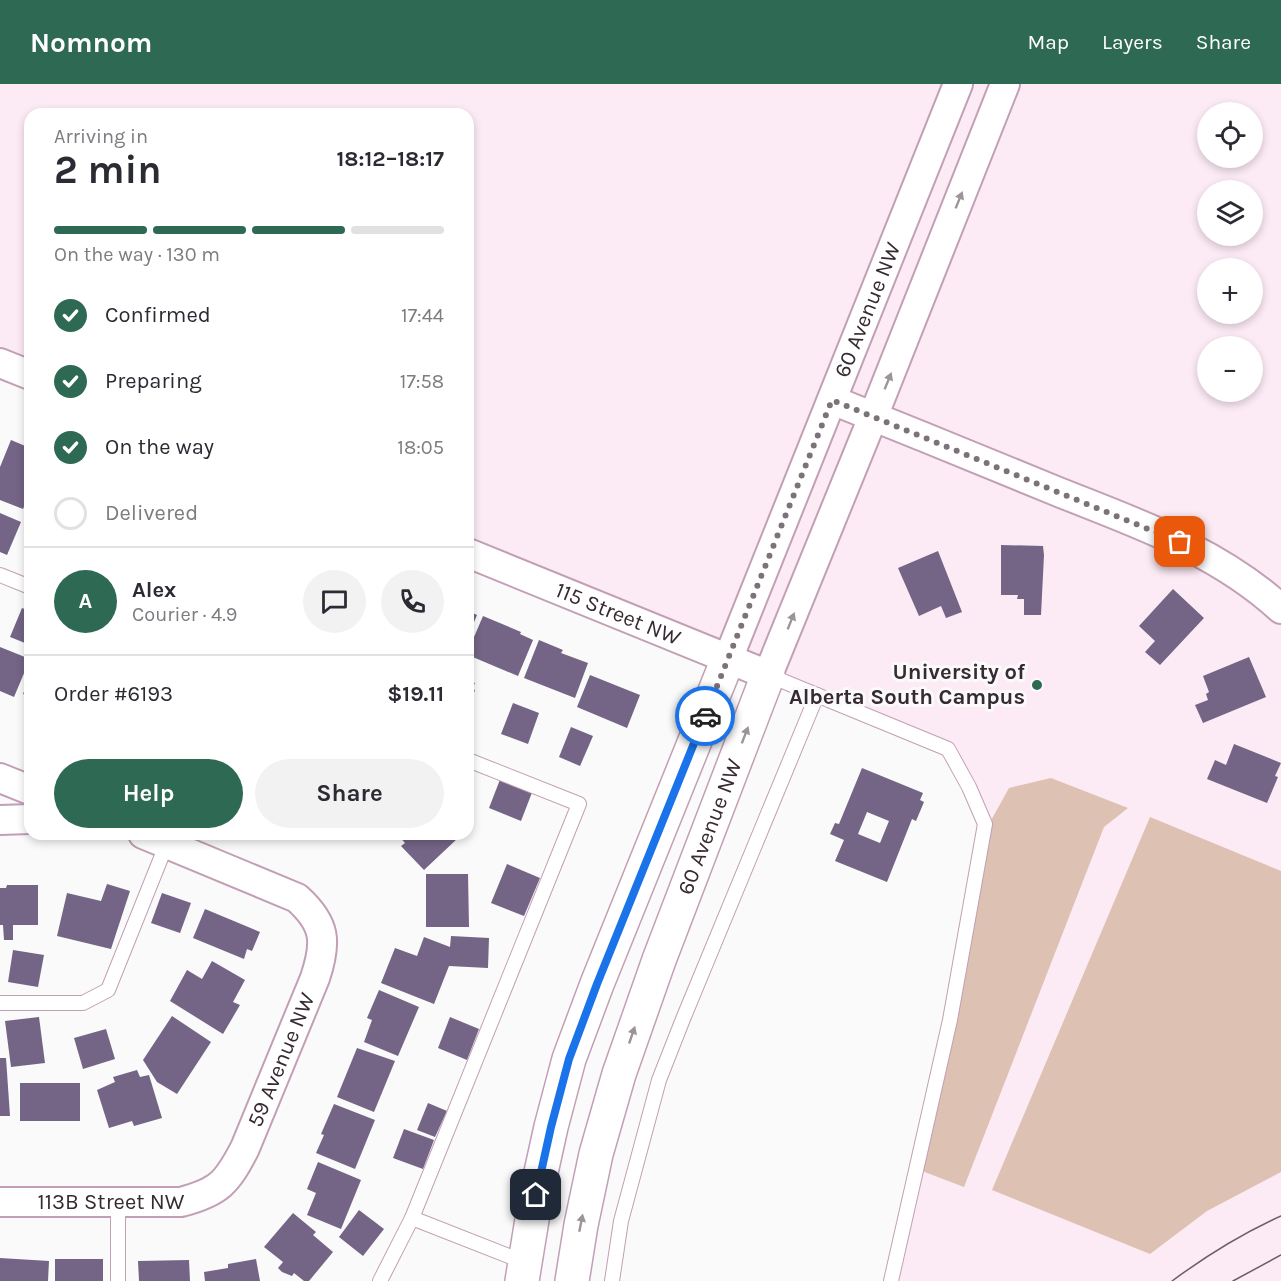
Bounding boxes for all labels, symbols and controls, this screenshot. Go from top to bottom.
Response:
text: Nomnom [30,26,152,59]
text: Map [1027,30,1069,54]
text: Layers [1102,30,1163,54]
text: Share [1196,30,1251,54]
map controls [1197,102,1263,402]
button: locate [1197,102,1263,168]
text: Arriving in [54,125,148,148]
text: 18:12–18:17 [337,146,444,172]
text: 2 min [54,147,162,193]
button: layers [1197,180,1263,246]
one-way arrow [955,191,965,209]
street label: 60 Avenue NW [829,238,906,381]
text: On the way · 130 m [54,243,220,266]
button: + [1197,258,1263,324]
icon: check [54,299,87,332]
text: Confirmed [105,302,211,328]
text: 17:44 [401,304,444,327]
button: − [1197,336,1263,402]
icon: check [54,365,87,398]
text: Preparing [105,368,202,394]
text: 17:58 [400,370,444,393]
one-way arrow [883,372,893,390]
icon: check [54,431,87,464]
text: On the way [105,434,214,460]
text: 18:05 [397,436,444,459]
text: Delivered [105,500,198,526]
pin [1154,516,1205,567]
icon: bag [1163,525,1196,558]
button: chat [303,570,366,633]
button: phone [381,570,444,633]
text: Alex [132,577,176,603]
street label: 115 Street NW [552,577,685,651]
text: A [79,588,92,614]
text: Courier · 4.9 [132,603,237,626]
one-way arrow [786,611,796,629]
place label: University of Alberta South Campus [789,659,1026,710]
marker: University of Alberta South Campus [1030,678,1044,692]
text: Order #6193 [54,681,173,707]
text: $19.11 [387,681,444,707]
courier [675,686,735,746]
icon: car [689,700,722,733]
one-way arrow [741,726,750,744]
street label: 60 Avenue NW [672,755,748,898]
button: Help [54,759,243,828]
button: Share [255,759,444,828]
street label: 59 Avenue NW [242,989,321,1131]
one-way arrow [628,1026,638,1044]
pin [510,1169,561,1220]
icon: home [519,1178,552,1211]
street label: 113B Street NW [38,1189,185,1215]
one-way arrow [577,1214,586,1233]

